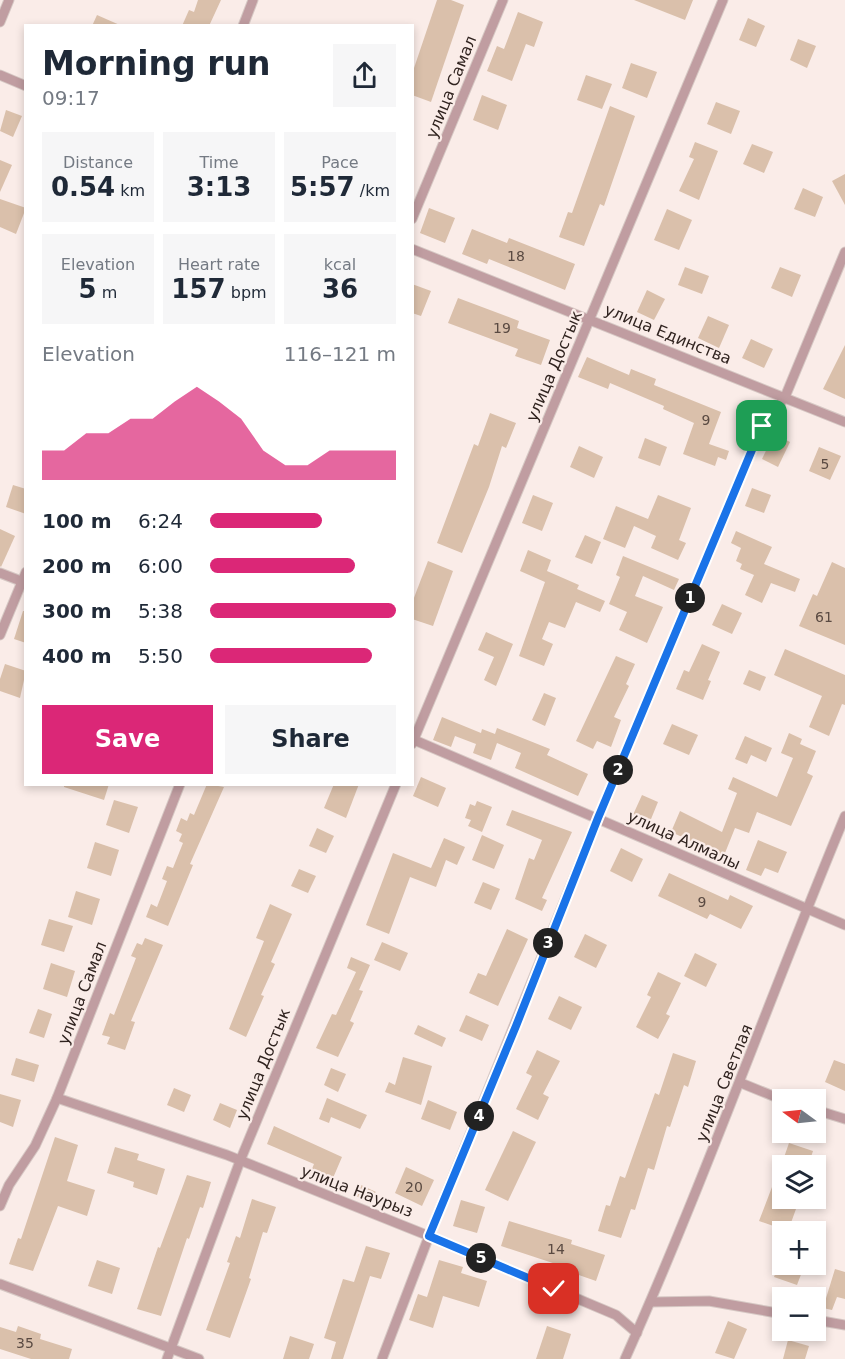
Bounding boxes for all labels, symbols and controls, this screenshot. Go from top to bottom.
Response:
street label: улица Самал [422,33,480,141]
text: Morning run [42,44,270,83]
button: share [333,44,396,107]
text: 09:17 [42,86,100,110]
text: Distance [63,153,133,172]
text: Time [199,153,239,172]
text: Pace [321,153,359,172]
text: 0.54 [51,172,115,202]
text: 3:13 [187,172,251,202]
text: 5:57 [290,172,355,202]
text: km [115,181,145,200]
text: /km [355,181,390,200]
house number: 18 [507,248,525,264]
text: Elevation [61,255,135,274]
text: Heart rate [178,255,260,274]
text: kcal [324,255,356,274]
text: 5 [79,274,97,304]
text: 157 [171,274,226,304]
text: 36 [322,274,358,304]
text: m [97,283,117,302]
text: bpm [226,283,267,302]
street label: улица Единства [602,300,734,368]
street label: улица Достык [522,307,586,424]
house number: 19 [493,320,511,336]
text: Elevation [42,342,135,366]
text: 116–121 m [284,342,396,366]
pin [736,400,787,451]
icon: arrive [745,409,778,442]
house number: 9 [702,412,710,428]
house number: 5 [821,456,829,472]
text: 100 m [42,509,112,533]
text: 6:24 [138,509,183,533]
text: 200 m [42,554,112,578]
text: 6:00 [138,554,183,578]
pin: 1 [675,583,705,613]
text: 1 [684,588,696,607]
text: 300 m [42,599,112,623]
text: 5:38 [138,599,183,623]
house number: 61 [815,609,833,625]
text: 400 m [42,644,112,668]
text: 5:50 [138,644,183,668]
button: Save [42,705,213,774]
button: Share [225,705,396,774]
pin: 2 [603,755,633,785]
text: 2 [612,760,624,779]
street label: улица Алмалы [625,807,743,873]
house number: 9 [698,894,706,910]
pin: 3 [533,928,563,958]
text: 3 [542,933,554,952]
street label: улица Самал [54,939,110,1047]
street label: улица Достык [232,1005,294,1123]
street label: улица Светлая [692,1021,756,1145]
north arrow [772,1089,826,1143]
map controls [772,1089,826,1341]
pin: 4 [464,1101,494,1131]
text: 4 [473,1106,485,1125]
button: layers [772,1155,826,1209]
street label: улица Наурыз [298,1161,416,1221]
house number: 20 [405,1179,423,1195]
button: + [772,1221,826,1275]
house number: 14 [547,1241,565,1257]
pin: 5 [466,1243,496,1273]
text: 5 [475,1248,487,1267]
pin [528,1263,579,1314]
icon: check [537,1272,570,1305]
button: − [772,1287,826,1341]
house number: 35 [16,1335,34,1351]

